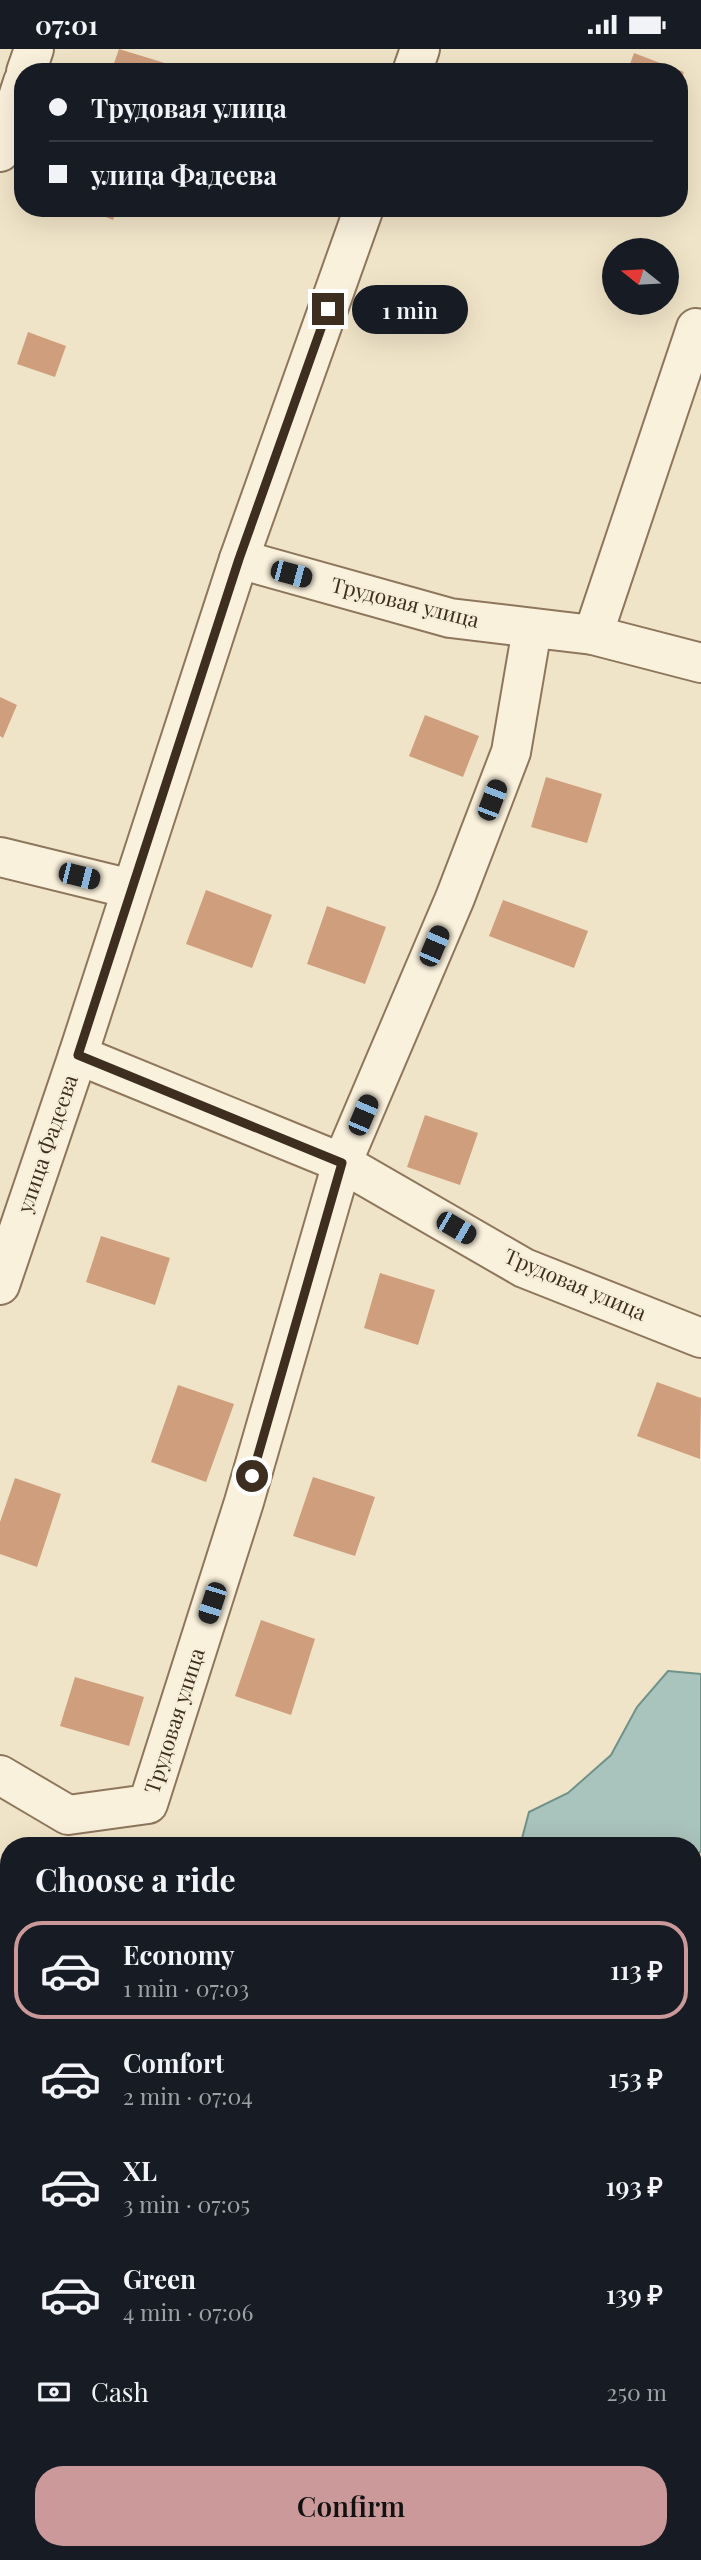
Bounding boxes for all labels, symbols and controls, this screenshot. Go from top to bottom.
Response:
text: 07:01 [35,7,98,42]
text: Трудовая улица [91,90,287,125]
text: улица Фадеева [91,157,277,192]
north arrow [602,238,679,315]
map controls [602,238,679,315]
callout: 1 min [352,285,468,333]
route end [312,293,344,325]
text: 1 min [382,294,438,325]
car [268,558,315,590]
street label: Трудовая улица [328,569,483,633]
car [475,777,510,823]
car [57,861,102,891]
car [417,923,452,969]
street label: улица Фадеева [9,1070,83,1217]
car [346,1092,381,1138]
car [433,1208,480,1248]
street label: Трудовая улица [500,1241,652,1326]
route start [236,1460,268,1492]
car [196,1580,229,1626]
street label: Трудовая улица [136,1643,210,1797]
text: Choose a ride [35,1857,236,1900]
text: Economy [123,1937,234,1972]
icon: car [39,1939,102,2002]
text: 113 ₽ [610,1952,663,1987]
text: 1 min · 07:03 [123,1972,249,2003]
text: Comfort [123,2045,224,2080]
icon: car [39,2047,102,2110]
text: 153 ₽ [608,2060,663,2095]
text: 2 min · 07:04 [123,2080,253,2111]
text: XL [123,2153,157,2188]
icon: car [39,2155,102,2218]
text: 193 ₽ [606,2168,663,2203]
text: 3 min · 07:05 [123,2188,250,2219]
text: Green [123,2261,196,2296]
icon: car [39,2263,102,2326]
text: 139 ₽ [606,2276,663,2311]
text: 4 min · 07:06 [123,2296,253,2327]
icon: cash [35,2373,73,2411]
text: Cash [91,2374,149,2409]
text: 250 m [606,2376,667,2407]
button: Confirm [35,2466,667,2546]

